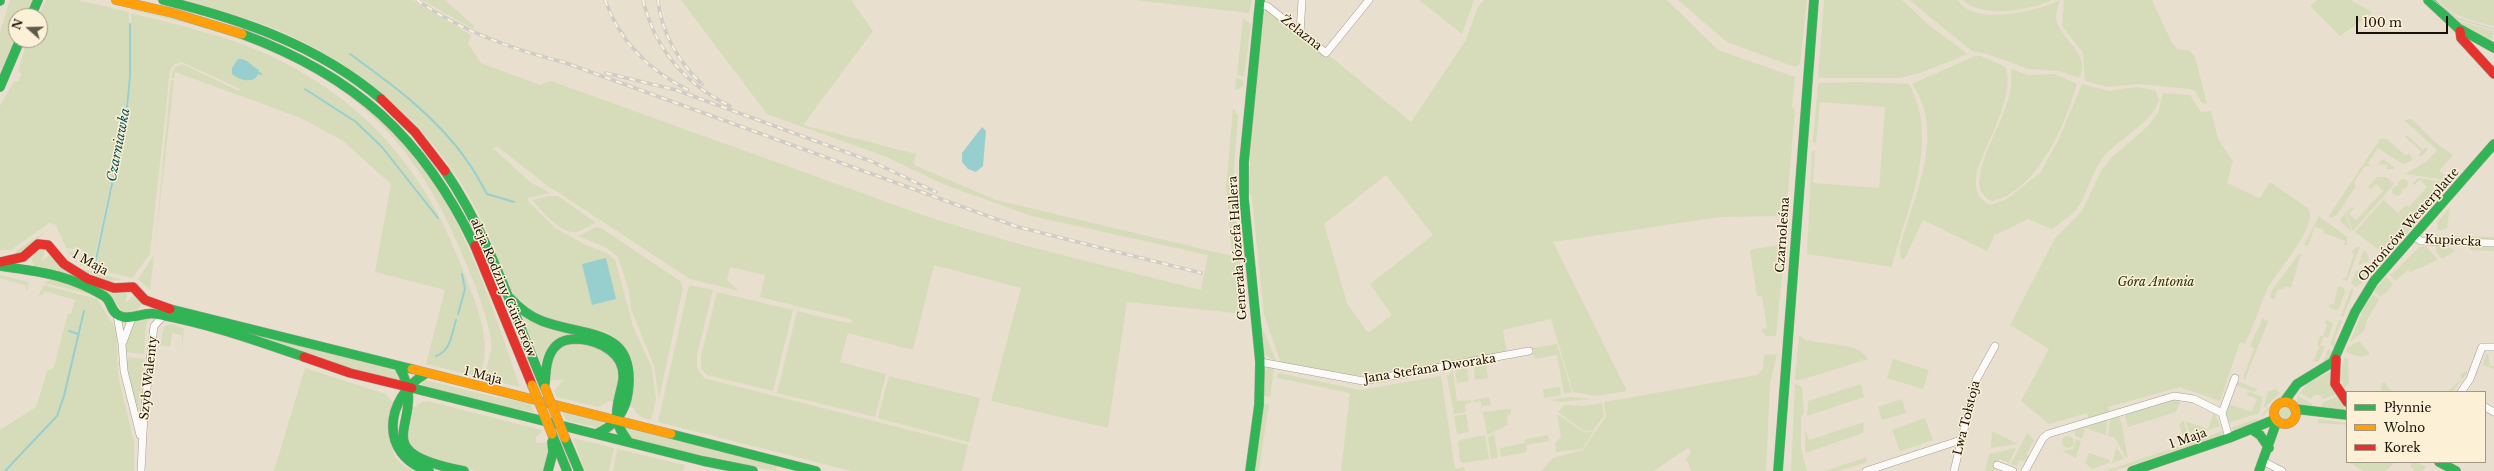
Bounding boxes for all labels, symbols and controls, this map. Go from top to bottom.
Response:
north arrow [8,8,48,48]
scale bar [2358,8,2450,34]
street label: Żelazna [1278,12,1324,54]
text: 100 m [2363,15,2402,30]
text: N [9,17,26,31]
water label: Czarniawka [104,107,134,183]
street label: Obrońców Westerplatte [2356,165,2462,285]
street label: Generała Józefa Hallera [1226,175,1250,321]
street label: Czarnoleśna [1773,197,1793,273]
street label: aleja Rodziny Gürtlerów [467,216,539,360]
street label: Kupiecka [2424,232,2482,250]
street label: 1 Maja [70,247,110,279]
park label: Góra Antonia [2118,276,2194,290]
street label: Szyb Walenty [137,335,161,421]
street label: Jana Stefana Dworaka [1363,351,1497,387]
street label: 1 Maja [462,364,504,388]
street label: Lwa Tołstoja [1951,379,1983,457]
legend [2346,391,2486,463]
text: Płynnie [2384,400,2431,415]
text: Wolno [2384,420,2425,435]
street label: 1 Maja [2167,426,2209,452]
text: Korek [2384,440,2421,455]

